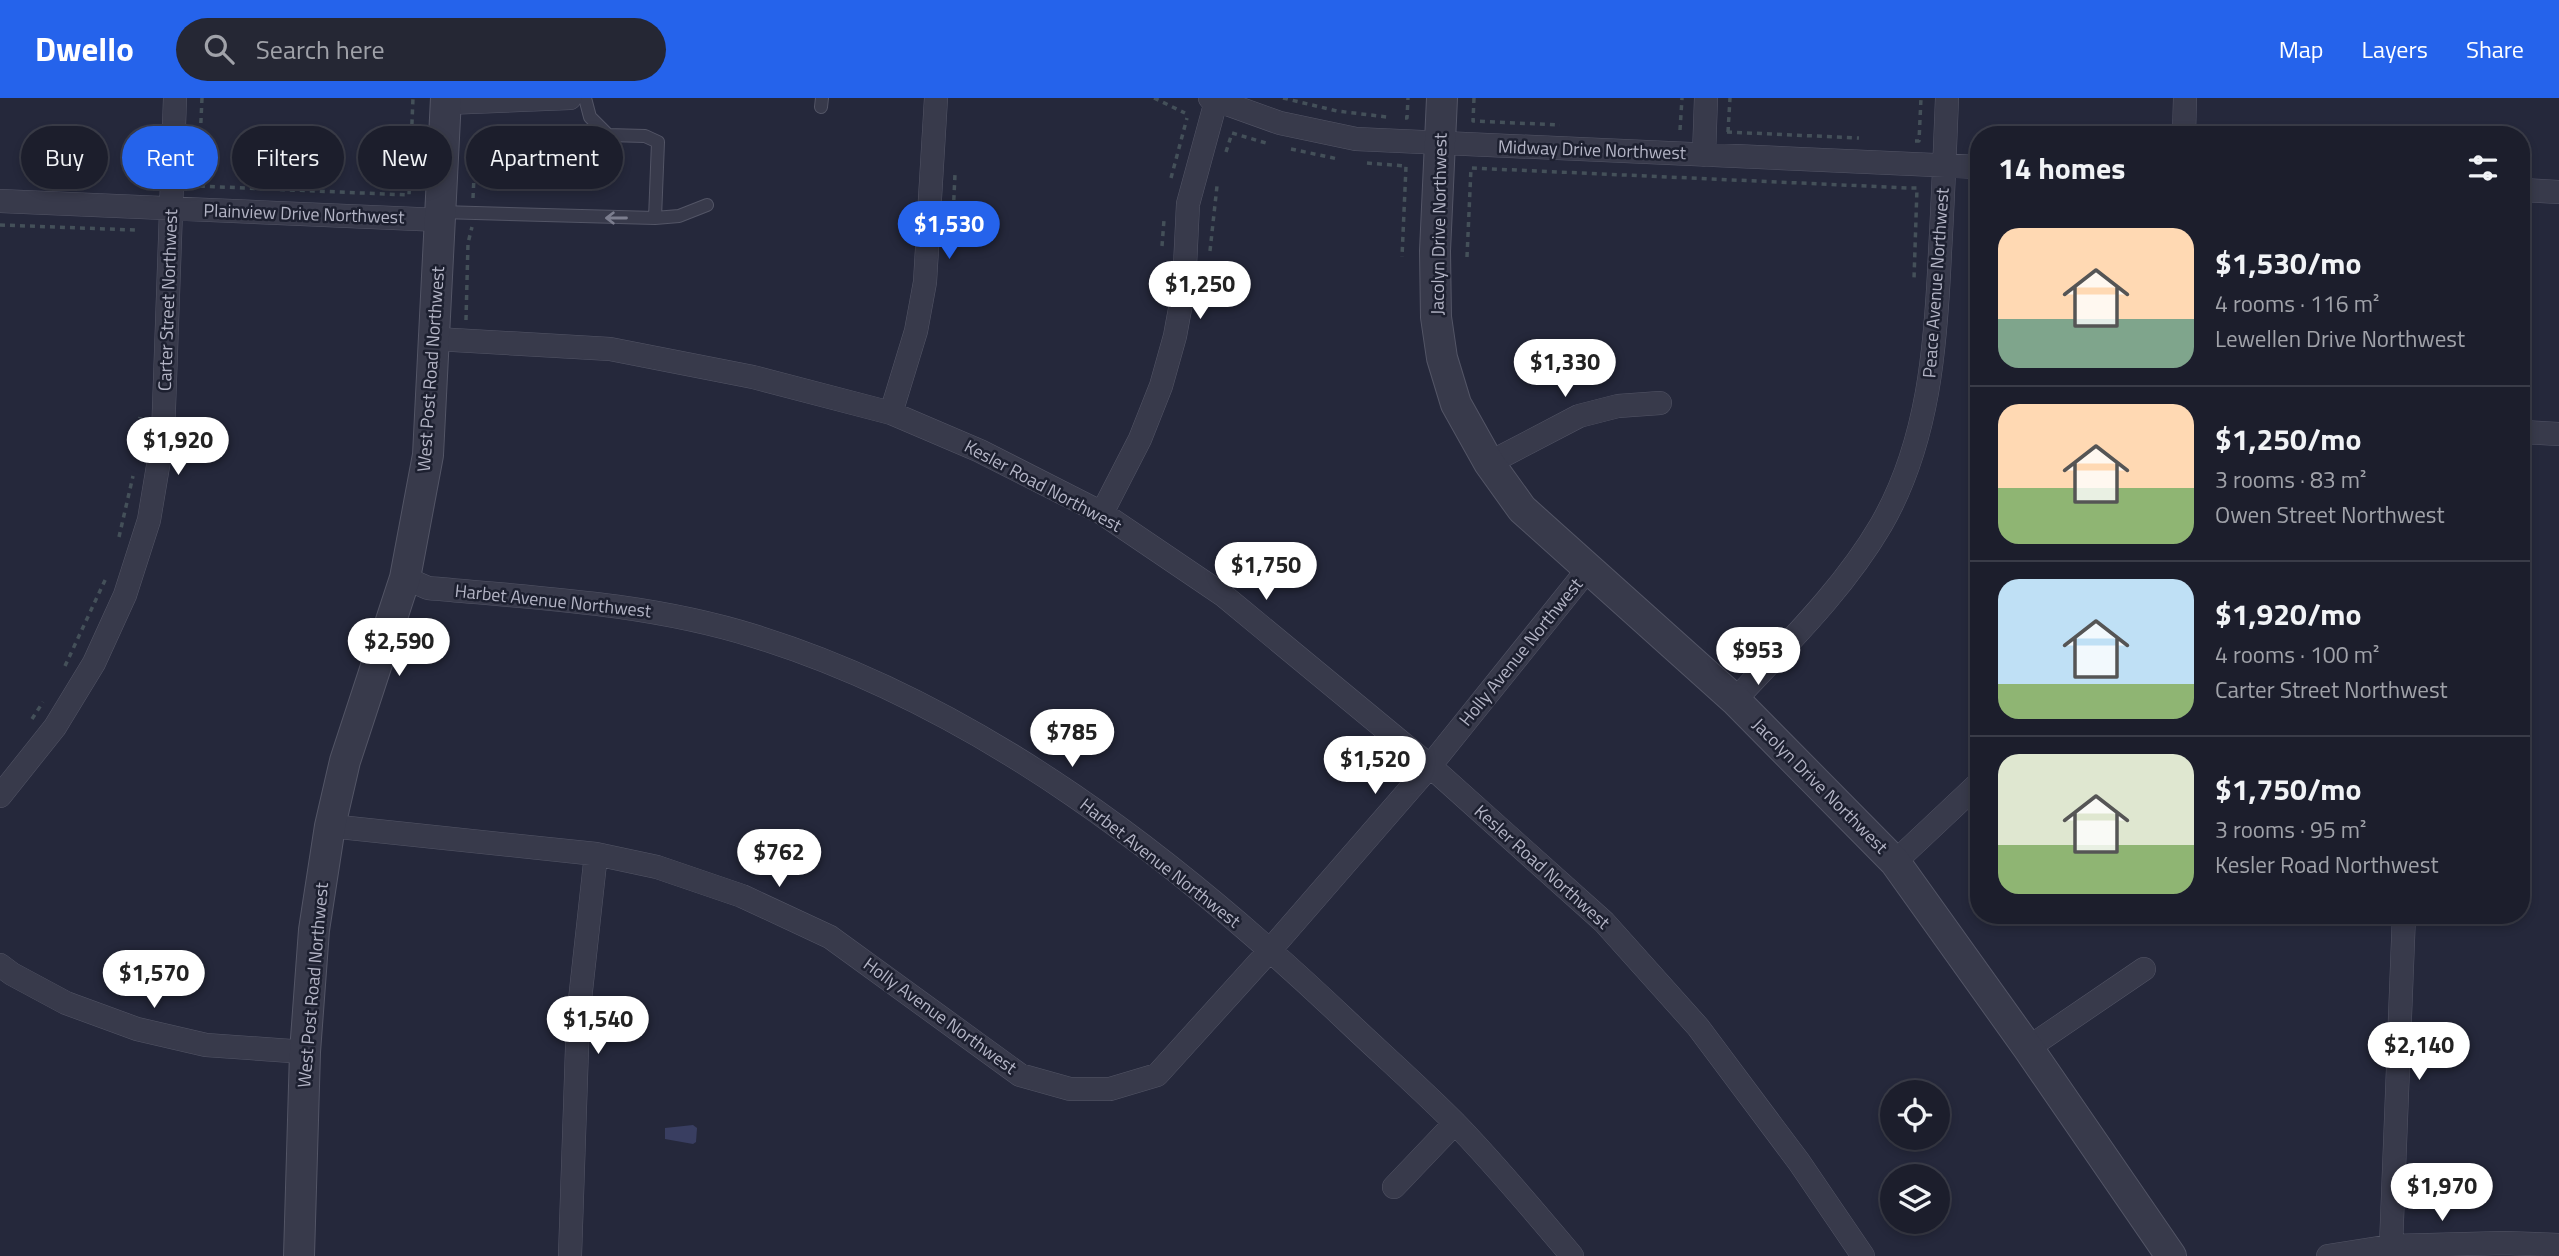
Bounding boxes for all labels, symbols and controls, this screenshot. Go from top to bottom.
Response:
search box [176,18,666,81]
text: Dwello [35,24,134,74]
icon: search [200,30,238,68]
text: Search here [256,30,385,69]
text: Map [2279,31,2324,67]
text: Layers [2362,31,2428,67]
text: Share [2466,31,2524,67]
chip: Buy [21,126,108,189]
chip: Rent [122,126,218,189]
chip: Filters [232,126,344,189]
chip: New [358,126,452,189]
chip: Apartment [466,126,623,189]
street label: Jacolyn Drive Northwest [1423,132,1454,315]
street label: Midway Drive Northwest [1497,133,1687,166]
text: 14 homes [1998,145,2125,191]
icon: filters [2464,149,2502,187]
street label: Peace Avenue Northwest [1915,186,1956,379]
street label: Plainview Drive Northwest [203,196,406,231]
pin: $1,530 [892,202,1006,261]
text: $1,530 [914,206,984,241]
street label: Carter Street Northwest [151,208,184,391]
one-way arrow [605,211,628,225]
text: $1,530/mo [2215,240,2361,286]
icon: home [2054,256,2138,340]
pin: $1,250 [1143,262,1257,321]
street label: West Post Road Northwest [410,265,451,473]
text: $1,250 [1165,266,1235,301]
text: 4 rooms · 116 m² [2215,286,2379,321]
text: Lewellen Drive Northwest [2215,321,2465,356]
pin: $1,330 [1508,340,1622,399]
text: $1,330 [1530,344,1600,379]
text: $1,250/mo [2215,416,2361,462]
pin: $1,920 [121,418,235,477]
text: $1,920 [143,422,213,457]
icon: home [2054,432,2138,516]
street label: Kesler Road Northwest [960,433,1127,539]
text: 3 rooms · 83 m² [2215,462,2366,497]
text: Owen Street Northwest [2215,497,2445,532]
pin: $1,750 [1209,542,1323,602]
text: $1,750 [1231,547,1301,582]
street label: Holly Avenue Northwest [1452,571,1589,732]
street label: Harbet Avenue Northwest [453,577,653,624]
text: $1,920/mo [2215,591,2361,637]
icon: home [2054,607,2138,691]
pin: $2,590 [342,618,456,678]
text: $2,590 [364,623,434,658]
pin: $953 [1717,628,1799,687]
text: $953 [1732,632,1784,667]
text: 4 rooms · 100 m² [2215,637,2379,672]
text: Carter Street Northwest [2215,672,2448,707]
pin: $785 [1031,710,1113,769]
street label: Jacolyn Drive Northwest [1746,712,1895,860]
text: $785 [1046,714,1098,749]
pin: $1,520 [1318,736,1432,796]
text: $1,520 [1340,741,1410,776]
text: $1,750/mo [2215,766,2361,812]
icon: home [2054,782,2138,866]
street label: Harbet Avenue Northwest [1074,791,1247,934]
street label: Kesler Road Northwest [1468,798,1617,936]
text: 3 rooms · 95 m² [2215,812,2366,847]
pin: $762 [738,830,820,889]
text: $762 [753,834,805,869]
text: Kesler Road Northwest [2215,847,2439,882]
street label: West Post Road Northwest [290,880,335,1089]
pin: $1,570 [97,950,211,1010]
street label: Holly Avenue Northwest [858,951,1023,1081]
text: $1,570 [119,955,189,990]
pin: $1,540 [541,996,655,1056]
text: $1,540 [563,1001,633,1036]
pin: $2,140 [2362,1023,2476,1082]
text: $2,140 [2384,1027,2454,1062]
map controls [1880,1080,1950,1234]
button: locate [1880,1080,1950,1150]
button: layers [1880,1164,1950,1234]
pin: $1,970 [2385,1164,2499,1223]
text: $1,970 [2407,1168,2477,1203]

